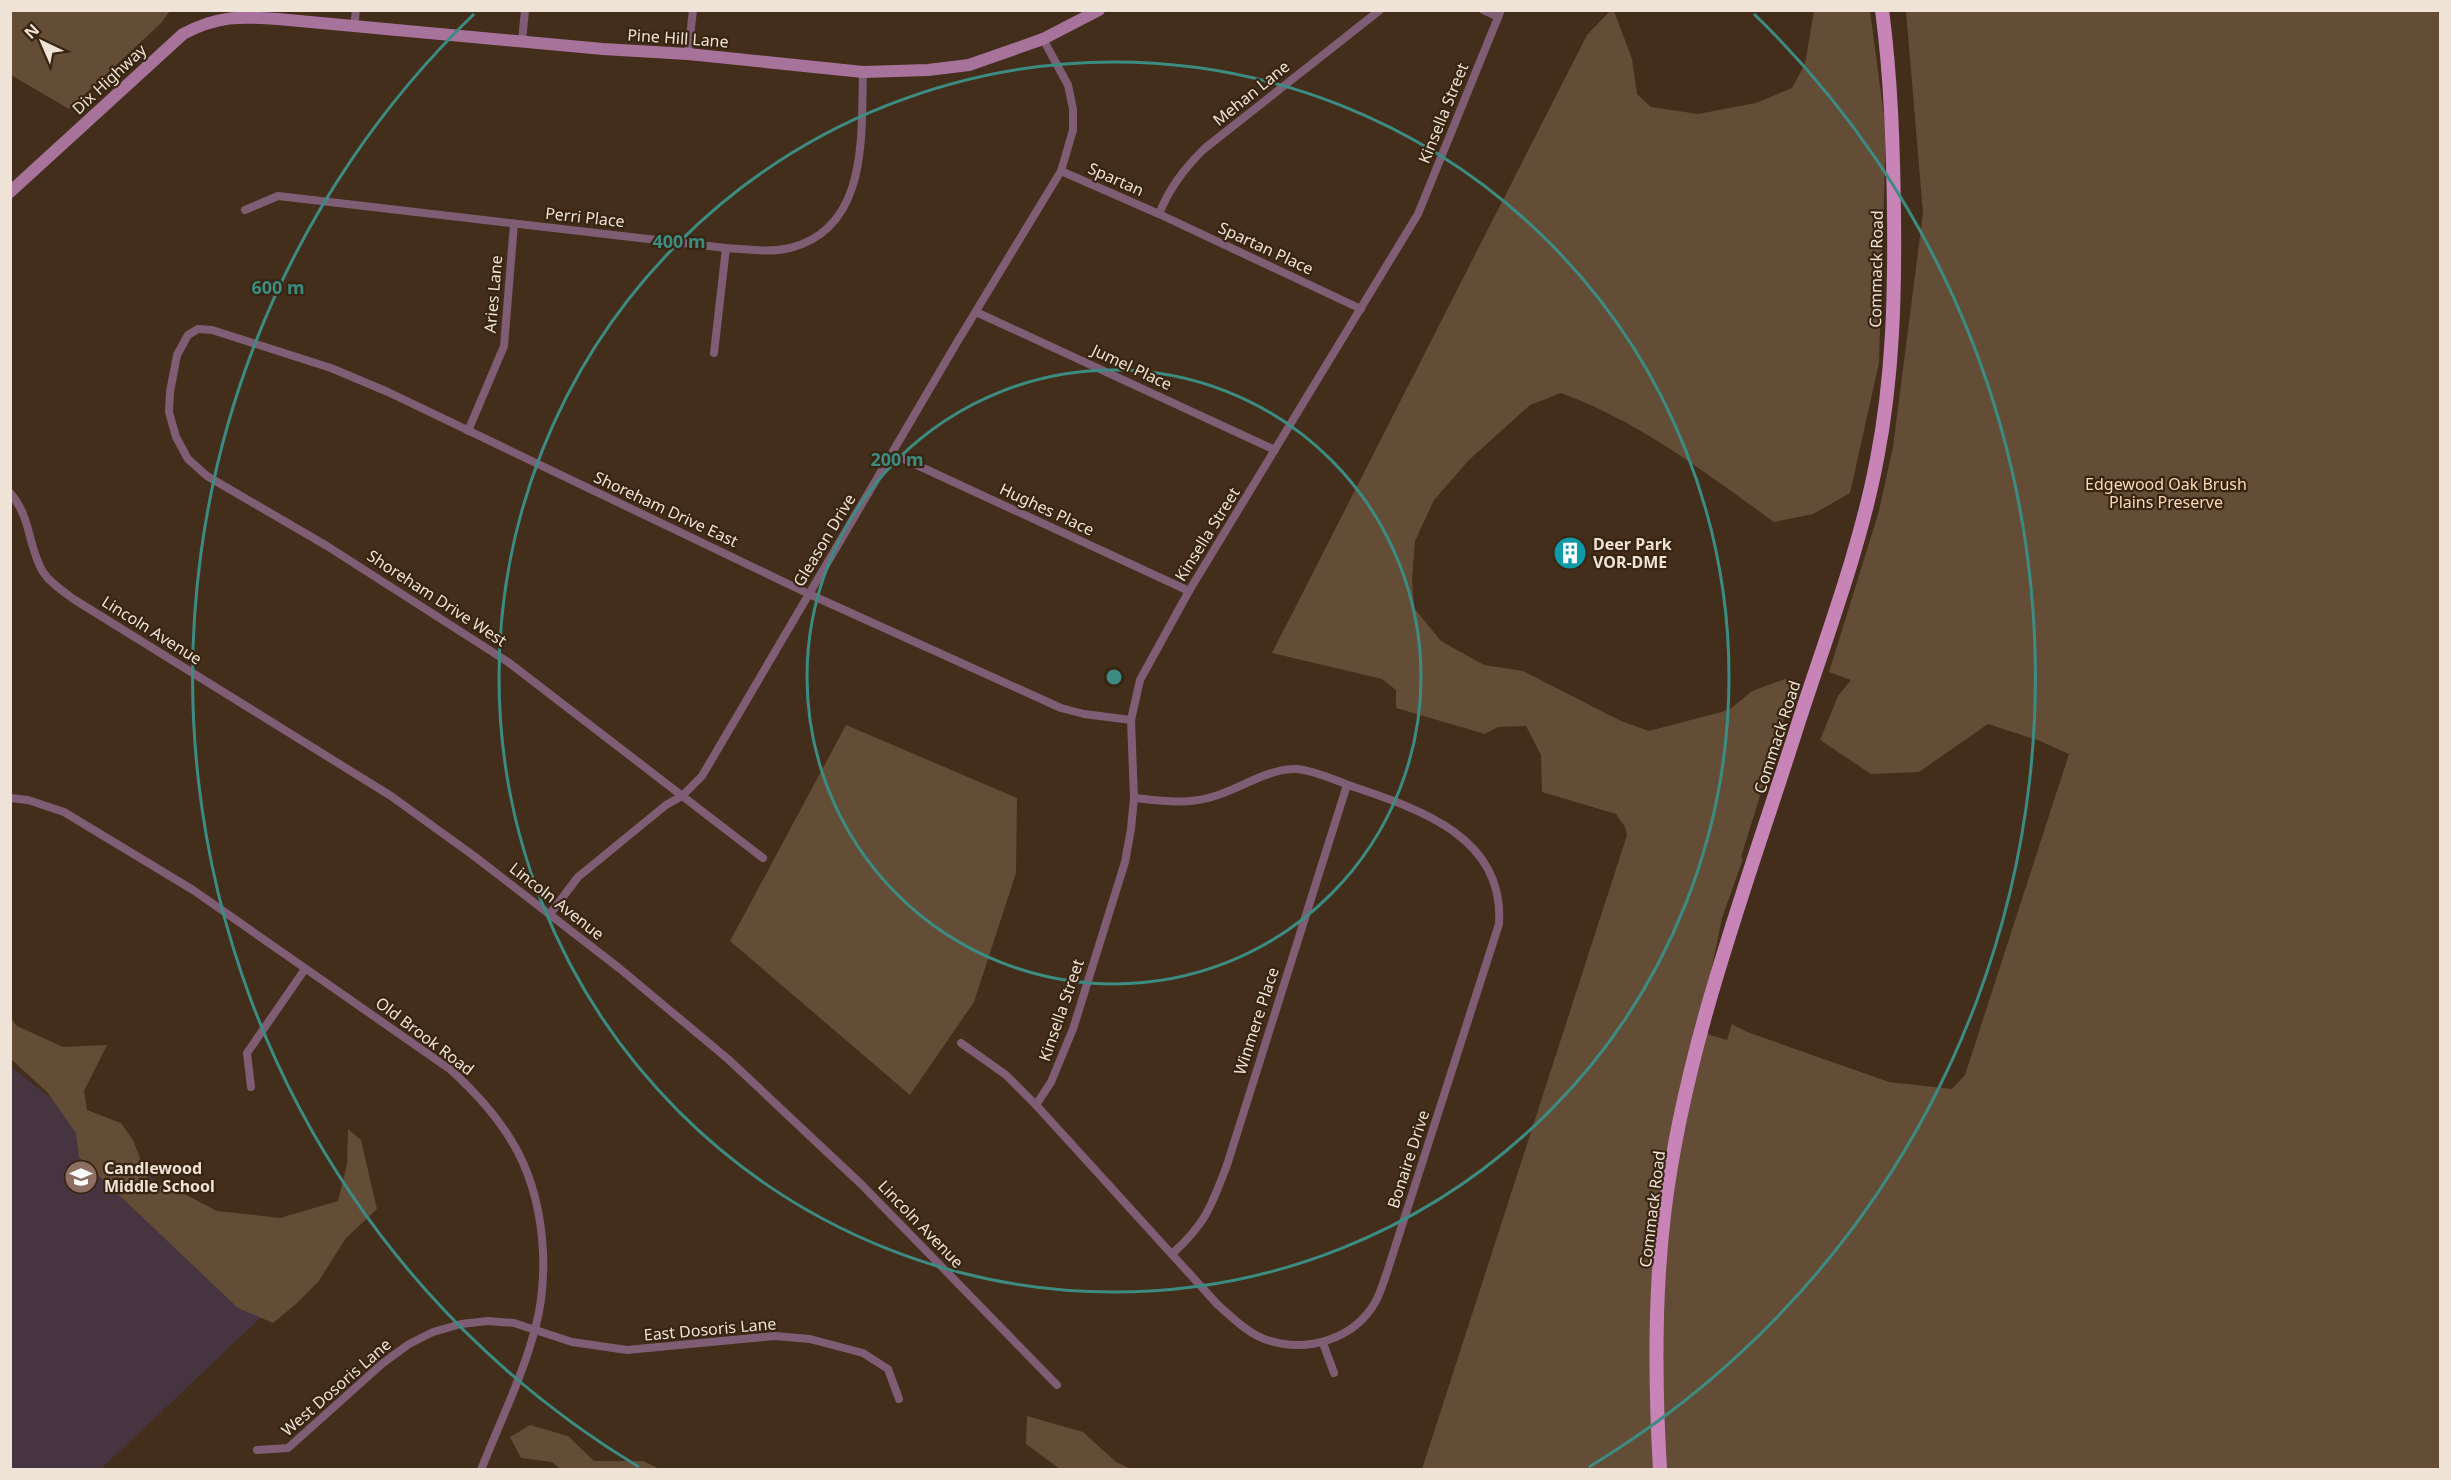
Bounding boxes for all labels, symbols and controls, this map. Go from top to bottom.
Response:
north arrow [12,12,72,72]
text: N [19,19,44,44]
street label: Pine Hill Lane [627,23,729,53]
street label: Dix Highway [67,38,151,119]
street label: Mehan Lane [1208,55,1294,131]
street label: Kinsella Street [1413,59,1473,167]
street label: Spartan [1085,157,1147,201]
street label: Perri Place [544,202,626,232]
street label: Commack Road [1864,210,1888,328]
street label: Spartan Place [1215,216,1317,280]
text: 400 m [652,229,706,253]
street label: Aries Lane [479,254,507,334]
text: 600 m [251,275,305,299]
street label: Jumel Place [1087,338,1176,395]
text: 200 m [870,447,924,471]
street label: Shoreham Drive East [590,466,742,552]
park label: Edgewood Oak Brush Plains Preserve [2085,473,2247,513]
street label: Hughes Place [996,478,1098,540]
street label: Kinsella Street [1169,483,1245,585]
street label: Gleason Drive [788,489,860,591]
place label: Deer Park VOR-DME [1593,533,1672,573]
building icon: Deer Park VOR-DME [1552,535,1588,571]
street label: Shoreham Drive West [363,545,511,652]
street label: Lincoln Avenue [98,590,206,670]
centre of rings [1104,667,1124,687]
street label: Commack Road [1748,678,1806,796]
street label: Lincoln Avenue [505,857,609,945]
street label: Kinsella Street [1033,956,1089,1064]
street label: Winmere Place [1228,964,1284,1078]
street label: Old Brook Road [371,992,479,1080]
street label: Bonaire Drive [1382,1107,1434,1211]
street label: Commack Road [1634,1149,1670,1269]
place label: Candlewood Middle School [104,1157,215,1197]
school or university icon: Candlewood Middle School [63,1159,99,1195]
street label: Lincoln Avenue [873,1175,969,1273]
street label: East Dosoris Lane [643,1312,777,1346]
street label: West Dosoris Lane [276,1333,396,1441]

